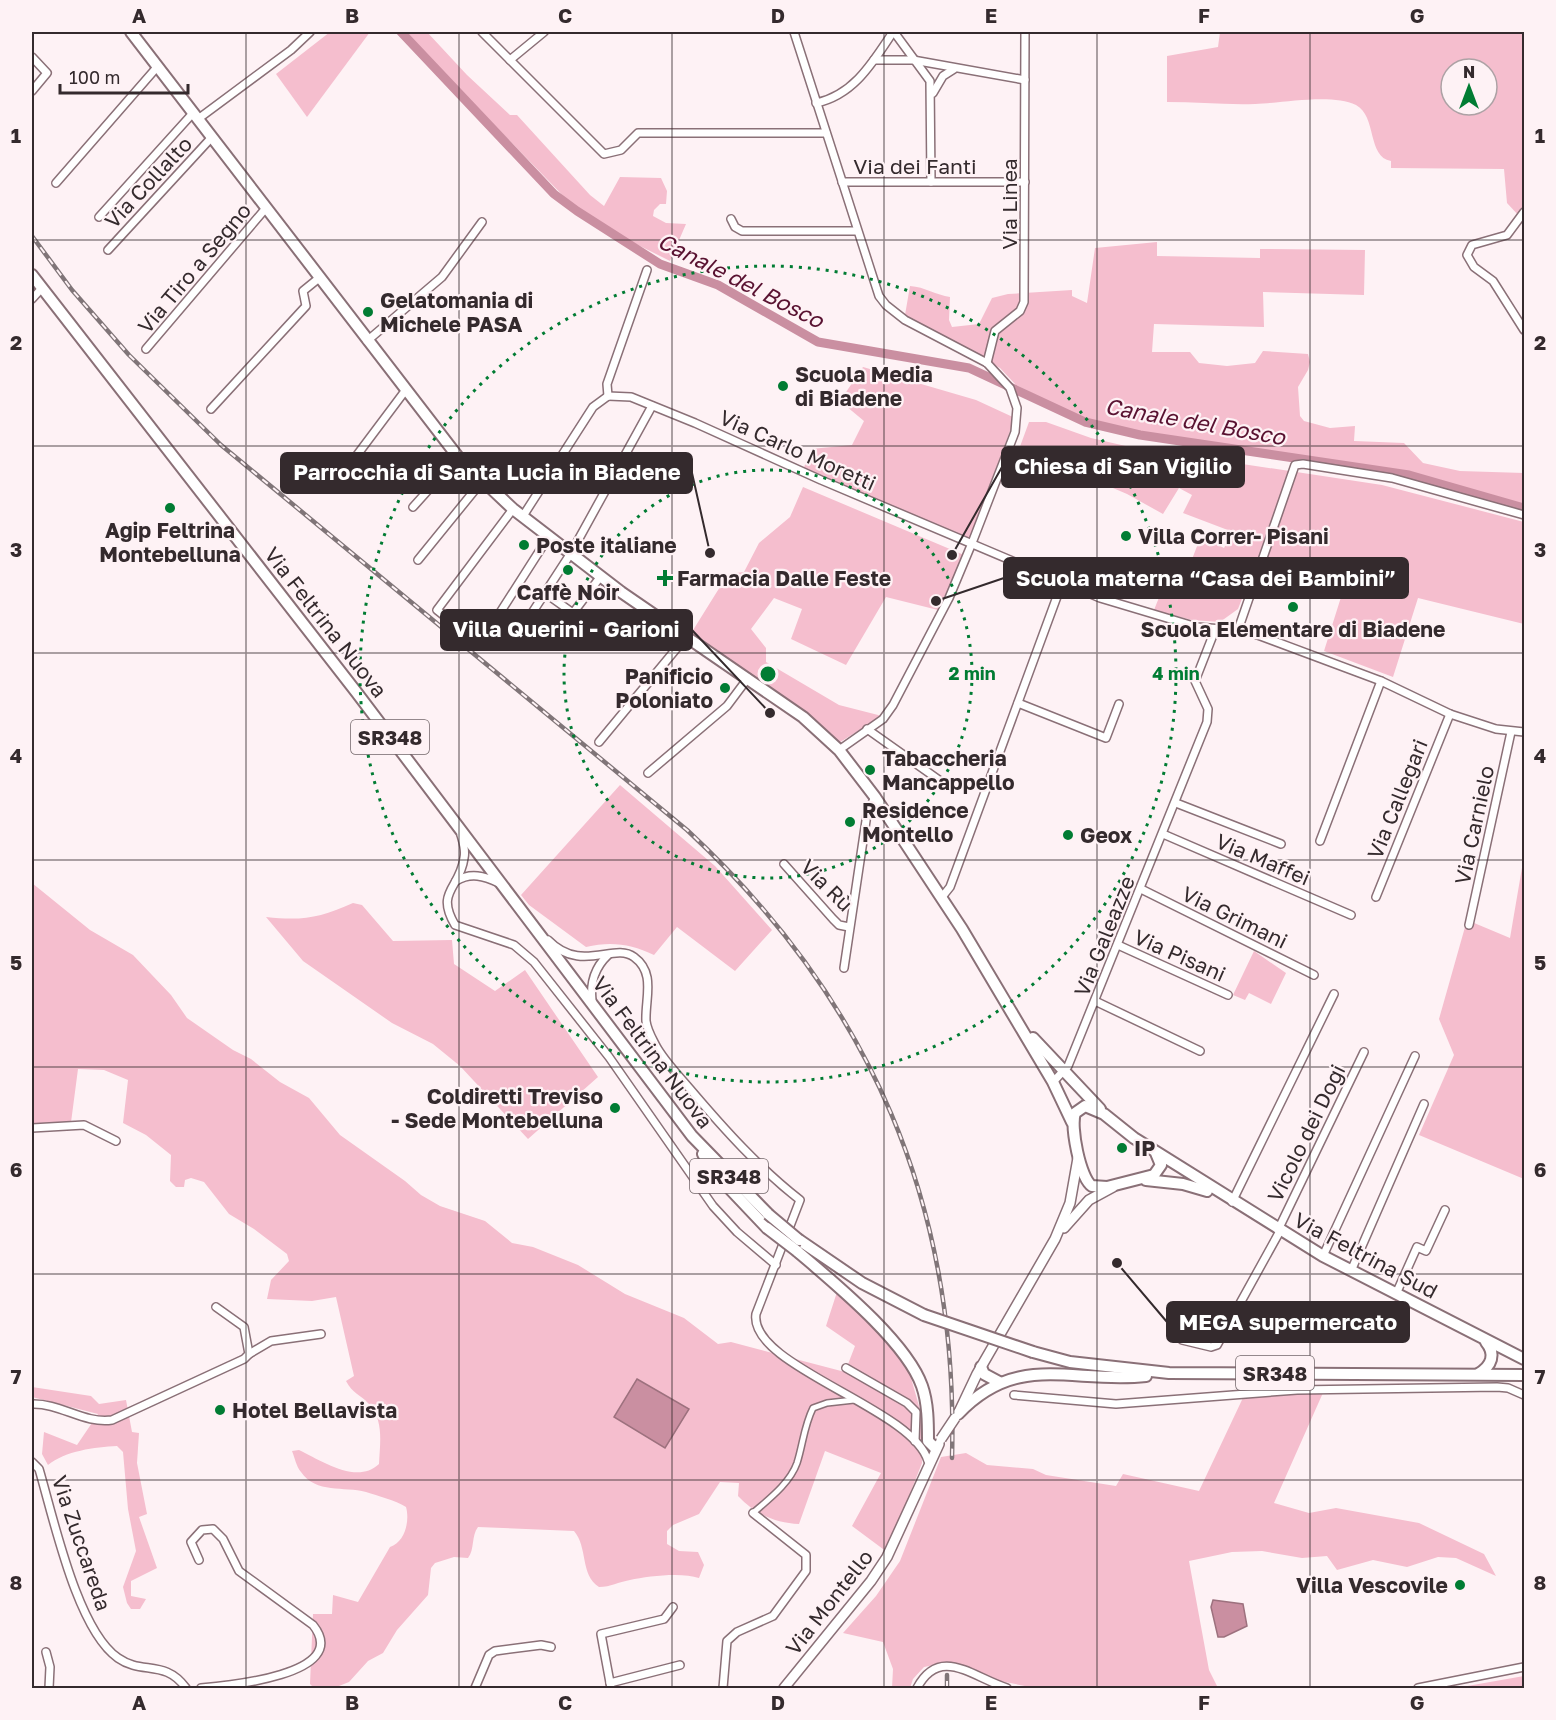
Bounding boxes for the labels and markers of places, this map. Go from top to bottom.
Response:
place label: Gelatomania di Michele PASA [380,287,533,337]
marker: Gelatomania di Michele PASA [361,305,375,319]
place label: Scuola Media di Biadene [795,361,933,411]
marker: Scuola Media di Biadene [776,379,790,393]
callout: Chiesa di San Vigilio [1002,447,1244,487]
callout: Parrocchia di Santa Lucia in Biadene [281,453,692,493]
marker: Agip Feltrina Montebelluna [163,501,177,515]
place label: Agip Feltrina Montebelluna [99,517,241,567]
place label: Villa Correr- Pisani [1138,523,1329,549]
marker: Villa Correr- Pisani [1119,529,1133,543]
place label: Poste italiane [536,532,677,558]
marker: Poste italiane [517,538,531,552]
callout: Scuola materna “Casa dei Bambini” [1004,558,1408,598]
marker: Caffè Noir [561,563,575,577]
place label: Farmacia Dalle Feste [677,565,891,591]
marker: Farmacia Dalle Feste [658,571,672,585]
place label: Caffè Noir [517,579,619,605]
marker: Scuola Elementare di Biadene [1286,600,1300,614]
callout: Villa Querini - Garioni [441,610,692,650]
place label: Scuola Elementare di Biadene [1141,616,1445,642]
place label: Panificio Poloniato [615,663,713,713]
centre of rings [758,664,778,684]
marker: Panificio Poloniato [718,681,732,695]
place label: Tabaccheria Mancappello [882,745,1015,795]
marker: Tabaccheria Mancappello [863,763,877,777]
place label: Residence Montello [862,797,969,847]
marker: Residence Montello [843,815,857,829]
place label: Geox [1080,822,1132,848]
marker: Geox [1061,828,1075,842]
place label: Coldiretti Treviso - Sede Montebelluna [391,1083,603,1133]
marker: Coldiretti Treviso - Sede Montebelluna [608,1101,622,1115]
place label: IP [1134,1135,1155,1161]
marker: IP [1115,1141,1129,1155]
callout: MEGA supermercato [1167,1302,1409,1342]
place label: Hotel Bellavista [232,1397,397,1423]
marker: Hotel Bellavista [213,1403,227,1417]
place label: Villa Vescovile [1296,1572,1448,1598]
marker: Villa Vescovile [1453,1578,1467,1592]

